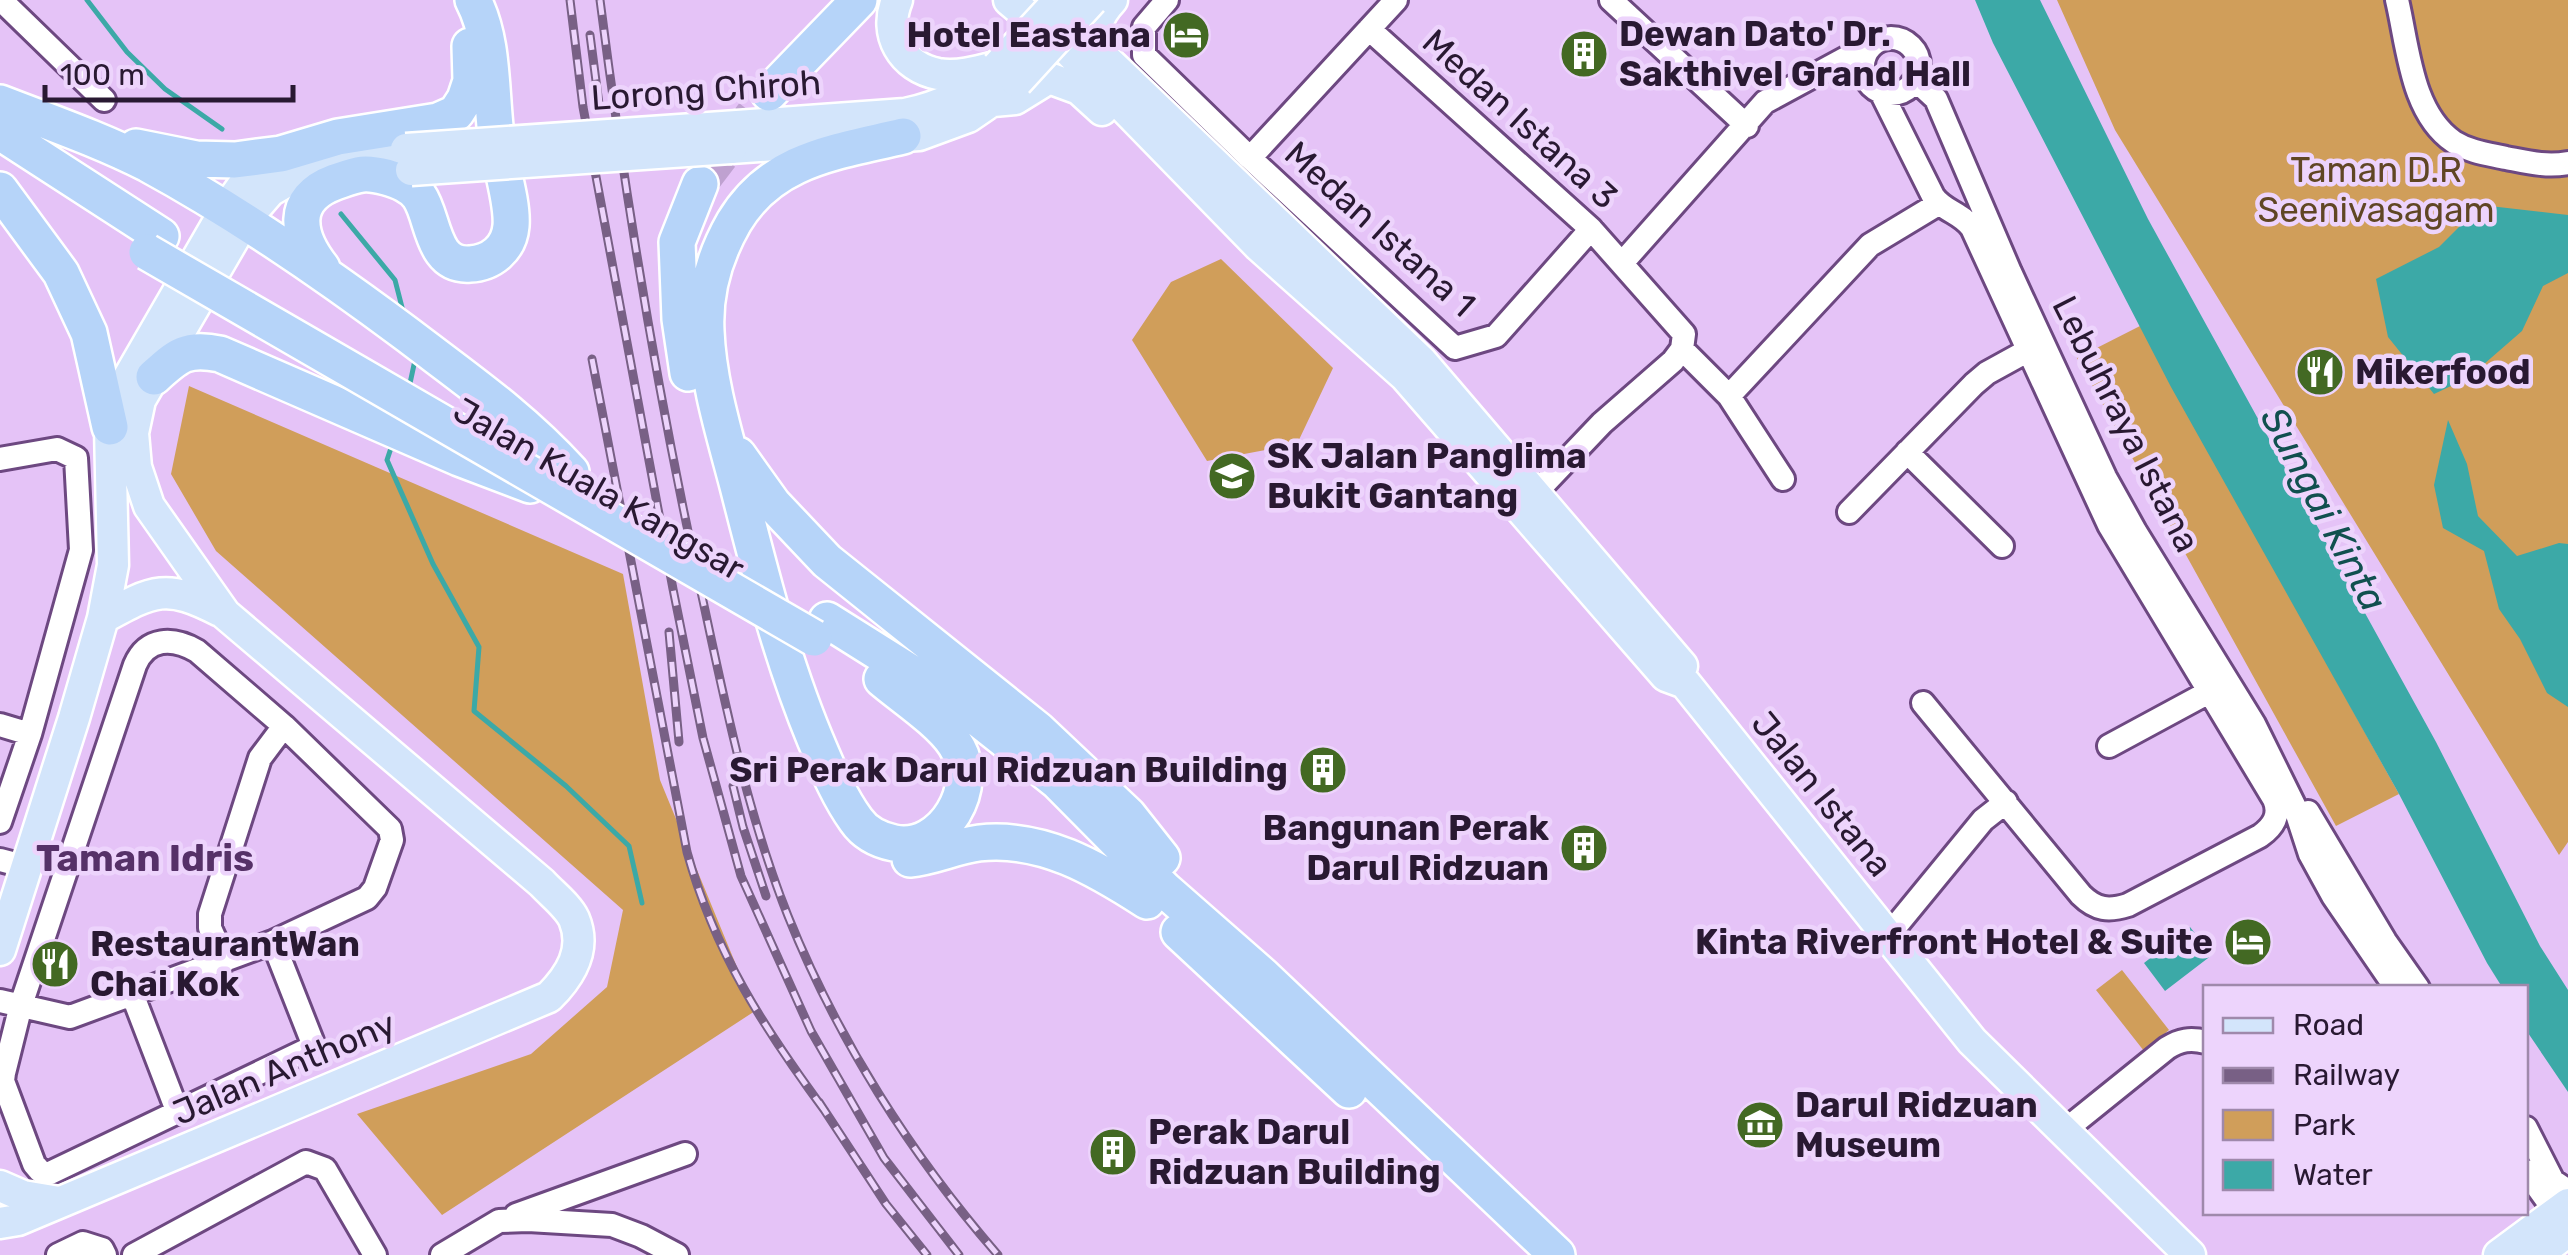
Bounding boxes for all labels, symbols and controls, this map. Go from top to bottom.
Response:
hotel icon: Hotel Eastana [1160,9,1212,61]
place label: Dewan Dato' Dr. Sakthivel Grand Hall [1619,13,1971,95]
place label: Hotel Eastana [907,14,1151,56]
street label: Medan Istana 3 [1414,20,1626,218]
building icon: Dewan Dato' Dr. Sakthivel Grand Hall [1558,28,1610,80]
scale bar [45,40,292,102]
text: 100 m [60,57,145,93]
street label: Lorong Chiroh [590,61,822,119]
street label: Medan Istana 1 [1276,132,1484,326]
park label: Taman D.R Seenivasagam [2257,149,2495,231]
street label: Lebuhraya Istana [2043,289,2209,559]
restaurant icon: Mikerfood [2294,346,2346,398]
place label: Mikerfood [2355,351,2530,393]
street label: Jalan Kuala Kangsar [446,389,752,589]
water label: Sungai Kinta [2251,399,2397,619]
place label: SK Jalan Panglima Bukit Gantang [1267,435,1587,517]
school or university icon: SK Jalan Panglima Bukit Gantang [1206,450,1258,502]
street label: Jalan Istana [1743,703,1901,885]
building icon: Sri Perak Darul Ridzuan Building [1297,744,1349,796]
place label: Sri Perak Darul Ridzuan Building [729,749,1288,791]
place label: Bangunan Perak Darul Ridzuan [1263,807,1550,889]
building icon: Bangunan Perak Darul Ridzuan [1558,822,1610,874]
district label: Taman Idris [36,835,254,881]
hotel icon: Kinta Riverfront Hotel & Suite [2222,916,2274,968]
place label: Kinta Riverfront Hotel & Suite [1695,921,2213,963]
place label: RestaurantWan Chai Kok [90,923,360,1005]
restaurant icon: RestaurantWan Chai Kok [29,938,81,990]
legend [2203,985,2528,1215]
street label: Jalan Anthony [166,1002,402,1134]
text: Road [2293,1007,2364,1043]
text: Railway [2293,1057,2400,1093]
place label: Darul Ridzuan Museum [1795,1084,2038,1166]
museum icon: Darul Ridzuan Museum [1734,1099,1786,1151]
text: Park [2293,1107,2356,1143]
place label: Perak Darul Ridzuan Building [1148,1111,1441,1193]
building icon: Perak Darul Ridzuan Building [1087,1126,1139,1178]
text: Water [2293,1157,2373,1193]

